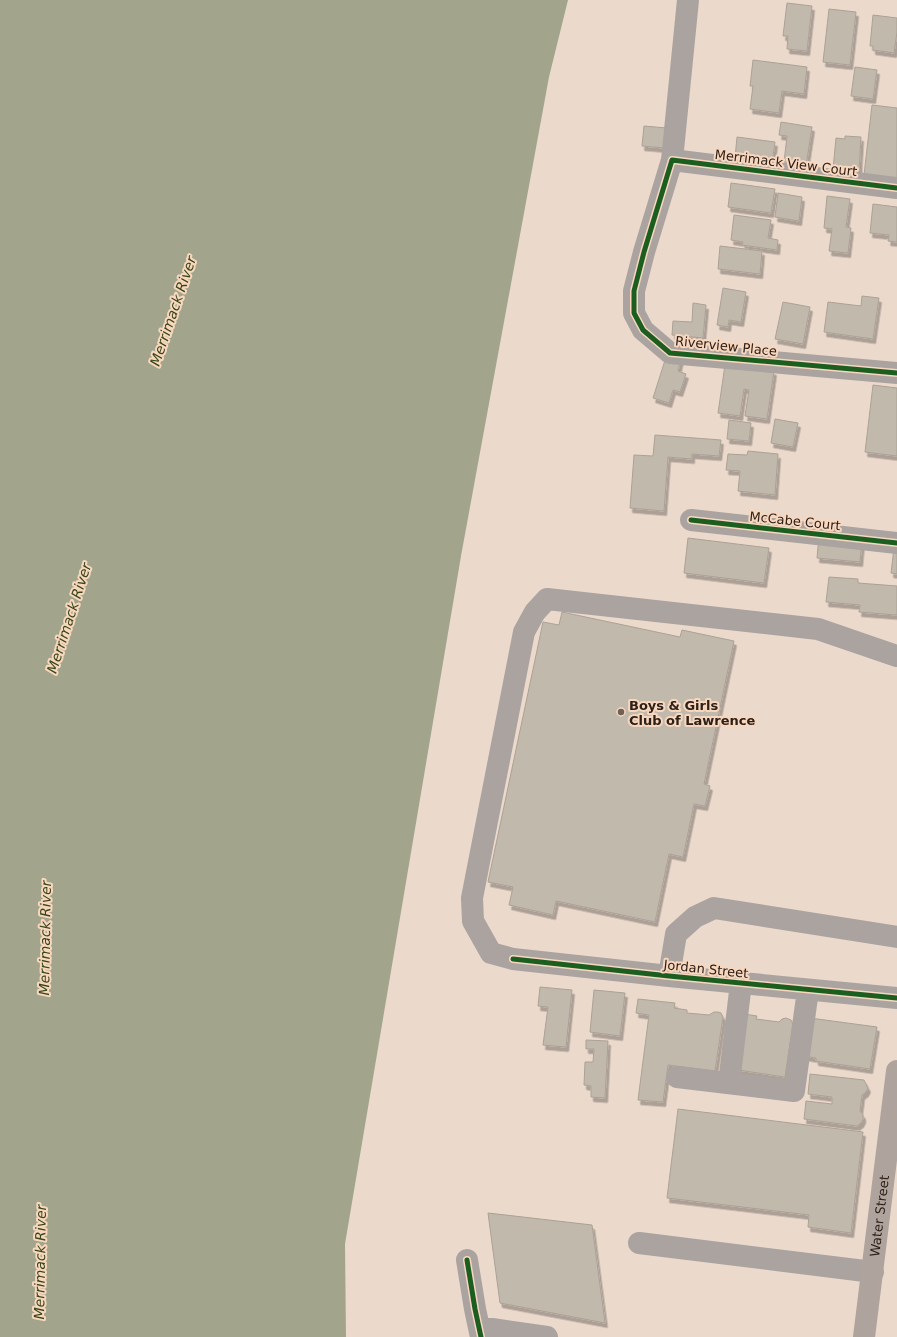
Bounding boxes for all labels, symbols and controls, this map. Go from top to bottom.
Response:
street label: Merrimack View Court [714,147,858,179]
water label: Merrimack River [147,253,200,368]
street label: Riverview Place [674,333,778,359]
street label: McCabe Court [749,509,841,533]
water label: Merrimack River [44,560,95,675]
place label: Boys & Girls Club of Lawrence [629,698,755,728]
marker: Boys & Girls Club of Lawrence [616,707,626,717]
water label: Merrimack River [36,879,54,996]
street label: Jordan Street [662,957,749,981]
street label: Water Street [867,1174,892,1258]
water label: Merrimack River [31,1203,49,1320]

